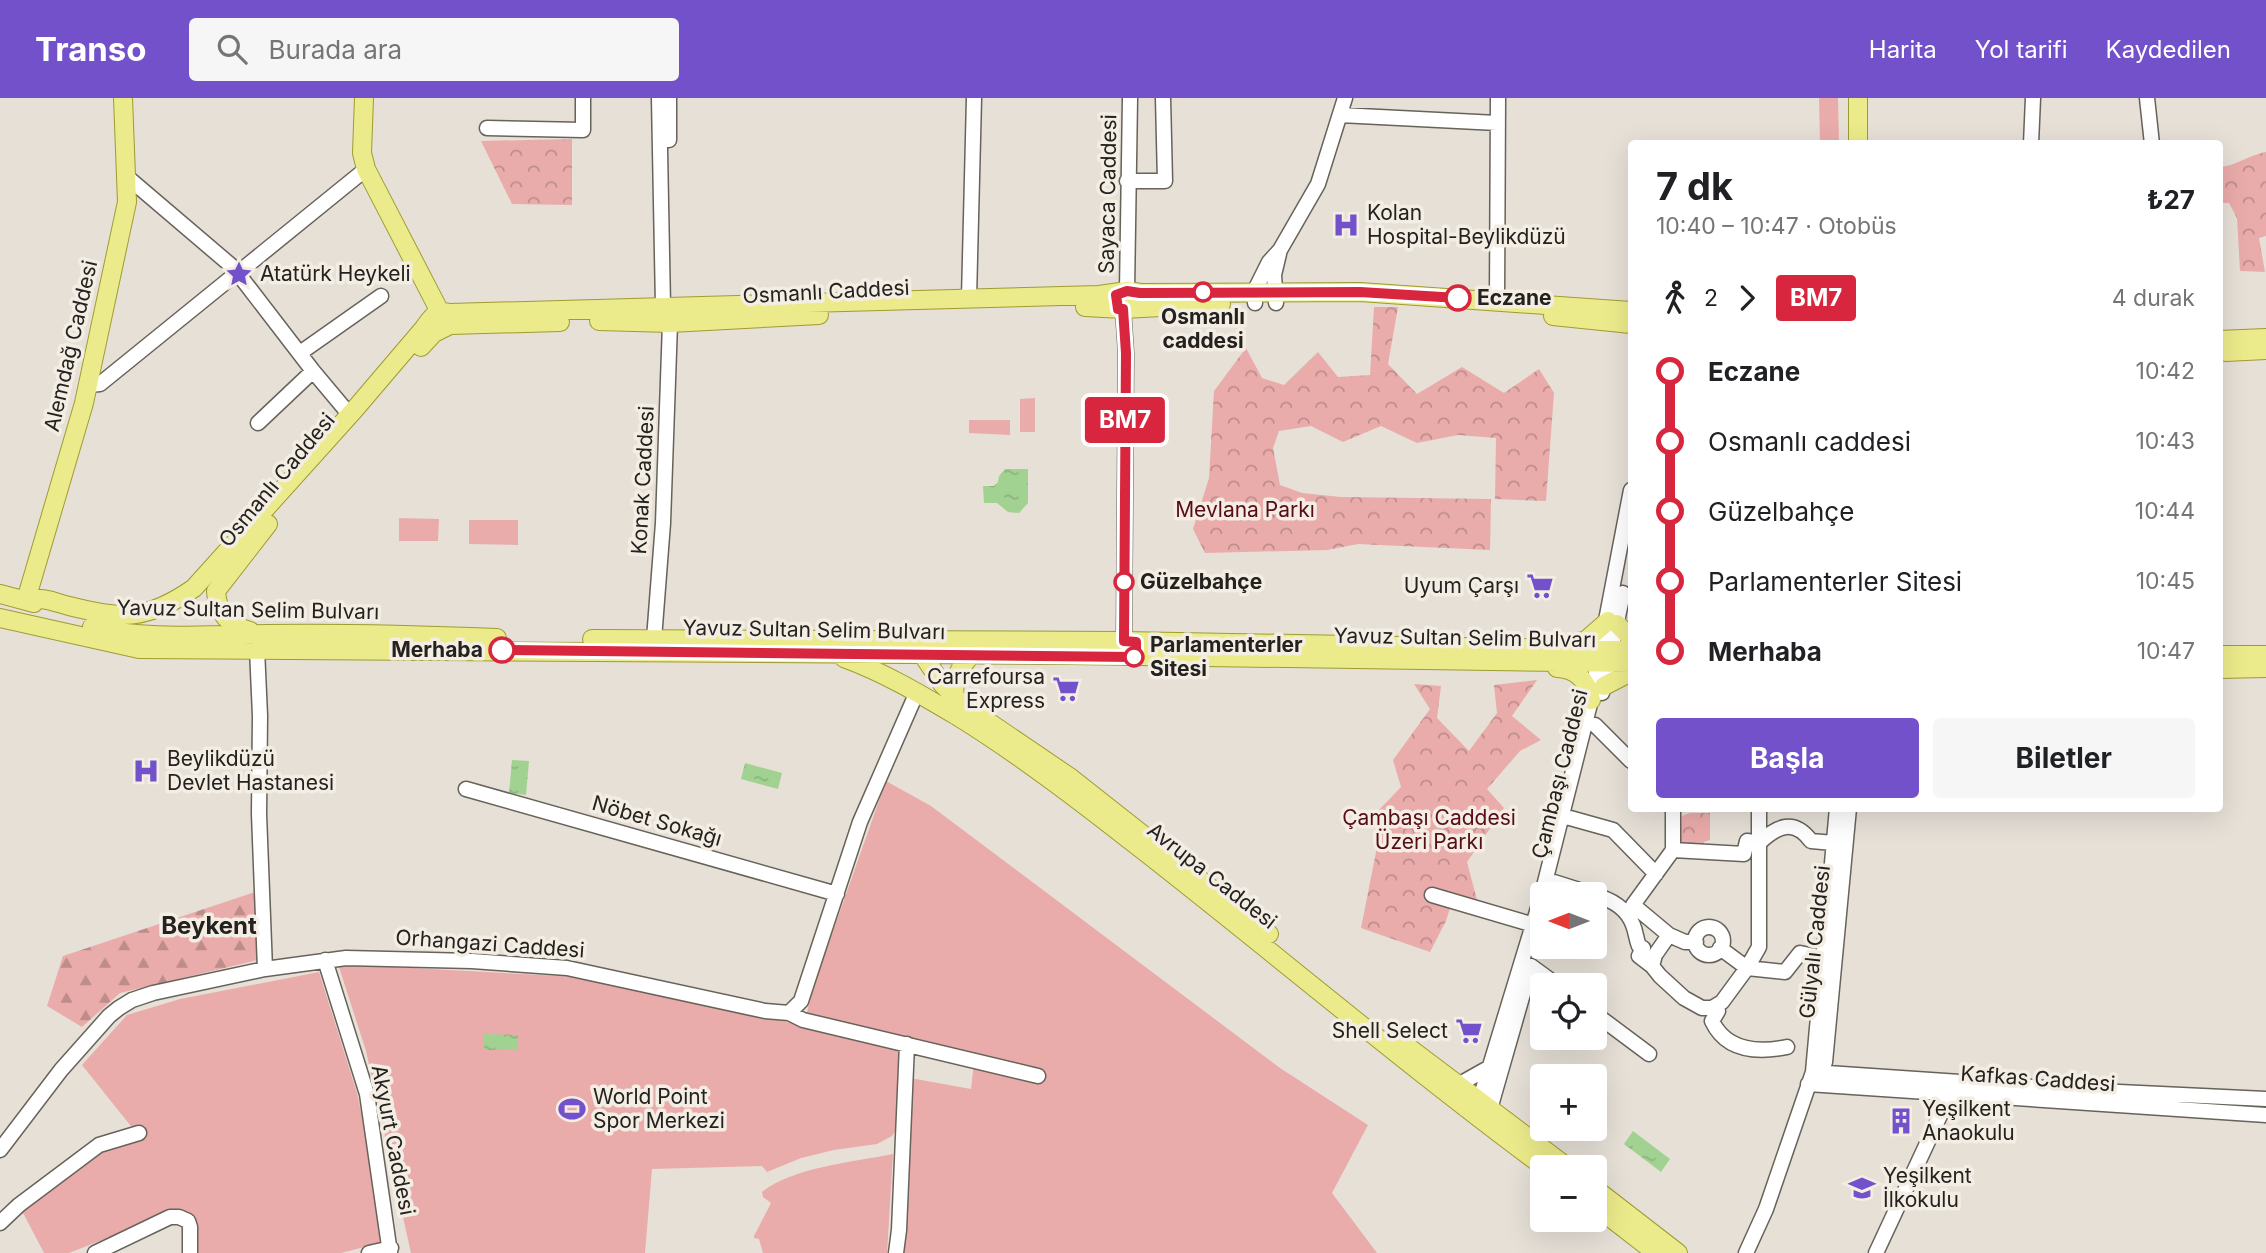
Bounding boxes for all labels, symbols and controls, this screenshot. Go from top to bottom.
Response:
search box [189,18,679,81]
text: Transo [35,29,147,69]
icon: search [213,30,251,68]
text: Burada ara [269,34,402,65]
text: Harita [1869,35,1937,64]
text: Yol tarifi [1975,35,2068,64]
text: Kaydedilen [2106,35,2231,64]
street label: Sayaca Caddesi [1094,114,1121,274]
text: 7 dk [1656,163,1733,209]
text: ₺27 [2147,184,2195,215]
place label: Kolan Hospital-Beylikdüzü [1367,200,1566,249]
hospital icon: Kolan Hospital-Beylikdüzü [1331,210,1361,240]
text: 10:40 – 10:47 · Otobüs [1656,212,1897,240]
street label: Alemdağ Caddesi [39,258,102,434]
place icon: Atatürk Heykeli [224,259,254,289]
place label: Atatürk Heykeli [260,261,411,286]
street label: Osmanlı Caddesi [742,275,910,308]
icon: walk [1656,279,1694,317]
icon: forward [1728,279,1766,317]
marker: Osmanlı caddesi [1193,282,1213,302]
text: BM7 [1790,283,1842,312]
text: 2 [1704,284,1718,312]
text: 4 durak [2112,284,2195,312]
marker: Eczane [1445,285,1471,311]
place label: Eczane [1477,285,1552,310]
place label: Osmanlı caddesi [1161,304,1245,353]
text: Eczane [1708,356,1800,387]
text: 10:42 [2136,357,2195,385]
line badge: BM7 [1085,397,1165,443]
street label: Konak Caddesi [626,405,659,555]
text: BM7 [1099,405,1151,434]
street label: Osmanlı Caddesi [213,408,340,552]
text: Osmanlı caddesi [1708,426,1911,457]
text: 10:43 [2135,427,2195,455]
text: Güzelbahçe [1708,496,1854,527]
park label: Mevlana Parkı [1175,497,1315,522]
text: 10:44 [2135,497,2195,525]
text: Parlamenterler Sitesi [1708,566,1962,597]
text: 10:45 [2136,567,2195,595]
place label: Güzelbahçe [1140,569,1262,594]
supermarket icon: Uyum Çarşı [1525,571,1555,601]
marker: Güzelbahçe [1114,572,1134,592]
place label: Uyum Çarşı [1404,573,1519,598]
street label: Yavuz Sultan Selim Bulvarı [116,595,380,624]
street label: Yavuz Sultan Selim Bulvarı [682,615,946,644]
street label: Yavuz Sultan Selim Bulvarı [1333,623,1597,652]
place label: Parlamenterler Sitesi [1150,632,1303,681]
text: Merhaba [1708,636,1822,667]
place label: Merhaba [391,637,483,662]
marker: Merhaba [489,637,515,663]
text: 10:47 [2137,637,2195,665]
marker: Parlamenterler Sitesi [1124,647,1144,667]
place label: Carrefoursa Express [927,664,1045,713]
supermarket icon: Carrefoursa Express [1051,674,1081,704]
street label: Çambaşı Caddesi [1526,687,1593,861]
button: Başla [1656,718,1919,798]
button: Biletler [1933,718,2195,798]
place label: Beylikdüzü Devlet Hastanesi [167,746,334,795]
hospital icon: Beylikdüzü Devlet Hastanesi [131,756,161,786]
street label: Nöbet Sokağı [589,790,725,851]
park label: Çambaşı Caddesi Üzeri Parkı [1342,805,1516,854]
street label: Avrupa Caddesi [1143,817,1282,934]
street label: Gülyalı Caddesi [1794,864,1835,1020]
north arrow [1530,882,1606,959]
map controls [1530,882,1607,1232]
district label: Beykent [161,911,257,940]
street label: Orhangazi Caddesi [395,924,585,963]
button: locate [1530,973,1607,1050]
supermarket icon: Shell Select [1454,1016,1484,1046]
place label: Shell Select [1332,1018,1448,1043]
street label: Kafkas Caddesi [1960,1061,2116,1096]
street label: Akyurt Caddesi [367,1063,420,1217]
button: + [1530,1064,1607,1141]
place label: World Point Spor Merkezi [593,1084,725,1133]
sports icon: World Point Spor Merkezi [557,1094,587,1124]
place label: Yeşilkent Anaokulu [1922,1096,2015,1145]
building icon: Yeşilkent Anaokulu [1886,1106,1916,1136]
button: − [1530,1155,1607,1232]
place label: Yeşilkent İlkokulu [1883,1163,1972,1212]
school or university icon: Yeşilkent İlkokulu [1847,1173,1877,1203]

